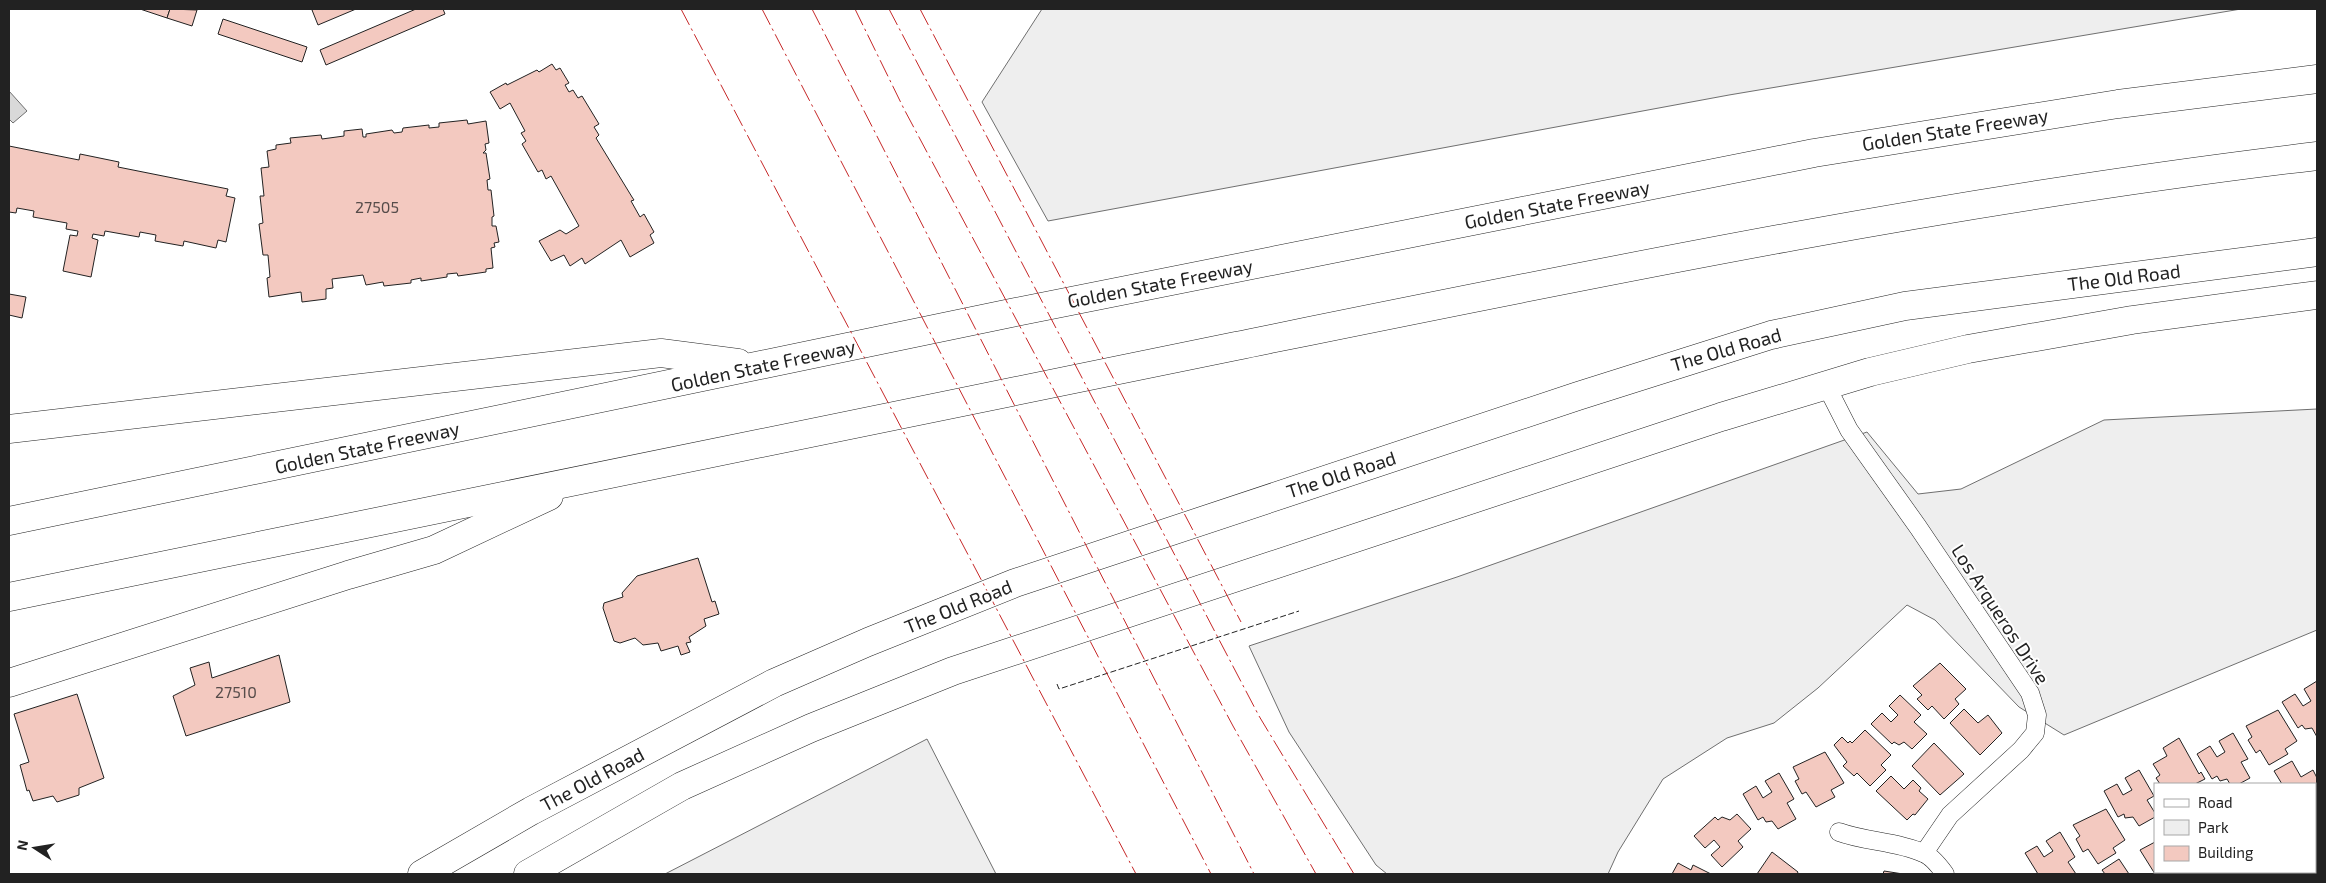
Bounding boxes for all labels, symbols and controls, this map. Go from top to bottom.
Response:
street label: Golden State Freeway [1860,103,2050,155]
street label: Golden State Freeway [1462,175,1652,233]
house number: 27505 [355,197,399,216]
street label: Golden State Freeway [1065,254,1255,312]
street label: The Old Road [2066,259,2182,295]
street label: The Old Road [1668,322,1784,376]
street label: Golden State Freeway [668,334,858,396]
street label: Golden State Freeway [272,416,462,478]
street label: The Old Road [1283,445,1399,503]
street label: Los Arqueros Drive [1947,540,2055,688]
street label: The Old Road [901,574,1015,638]
house number: 27510 [215,682,257,701]
street label: The Old Road [536,742,648,816]
legend [2154,783,2316,873]
text: Road [2198,793,2233,811]
text: Park [2198,818,2229,836]
north arrow [10,823,60,873]
text: N [12,838,31,852]
text: Building [2198,843,2254,861]

